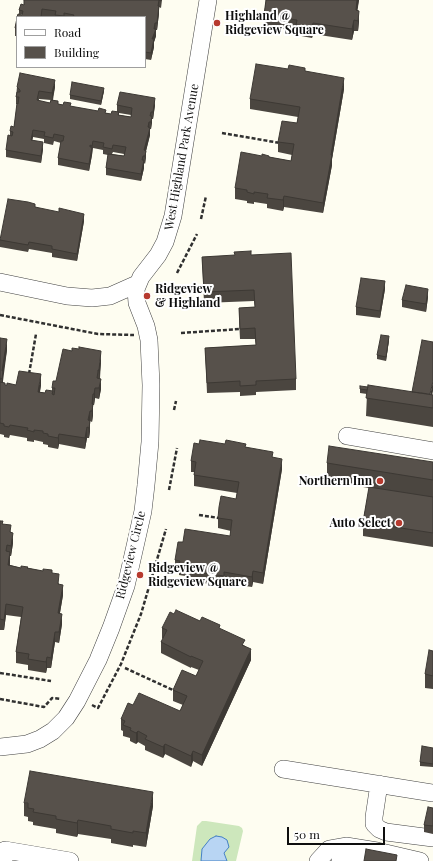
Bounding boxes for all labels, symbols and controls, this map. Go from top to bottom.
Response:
place label: Highland @ Ridgeview Square [225,9,324,37]
legend [16,16,146,68]
marker: Highland @ Ridgeview Square [212,18,222,28]
text: Road [54,24,81,40]
text: Building [54,44,99,60]
street label: West Highland Park Avenue [162,83,202,231]
place label: Ridgeview & Highland [155,282,220,310]
marker: Ridgeview & Highland [142,291,152,301]
place label: Northern Inn [299,474,372,488]
marker: Northern Inn [375,476,385,486]
street label: Ridgeview Circle [113,509,149,601]
place label: Auto Select [329,516,391,530]
marker: Auto Select [394,518,404,528]
place label: Ridgeview @ Ridgeview Square [148,561,247,589]
marker: Ridgeview @ Ridgeview Square [135,570,145,580]
scale bar [289,819,387,845]
text: 50 m [294,826,320,842]

